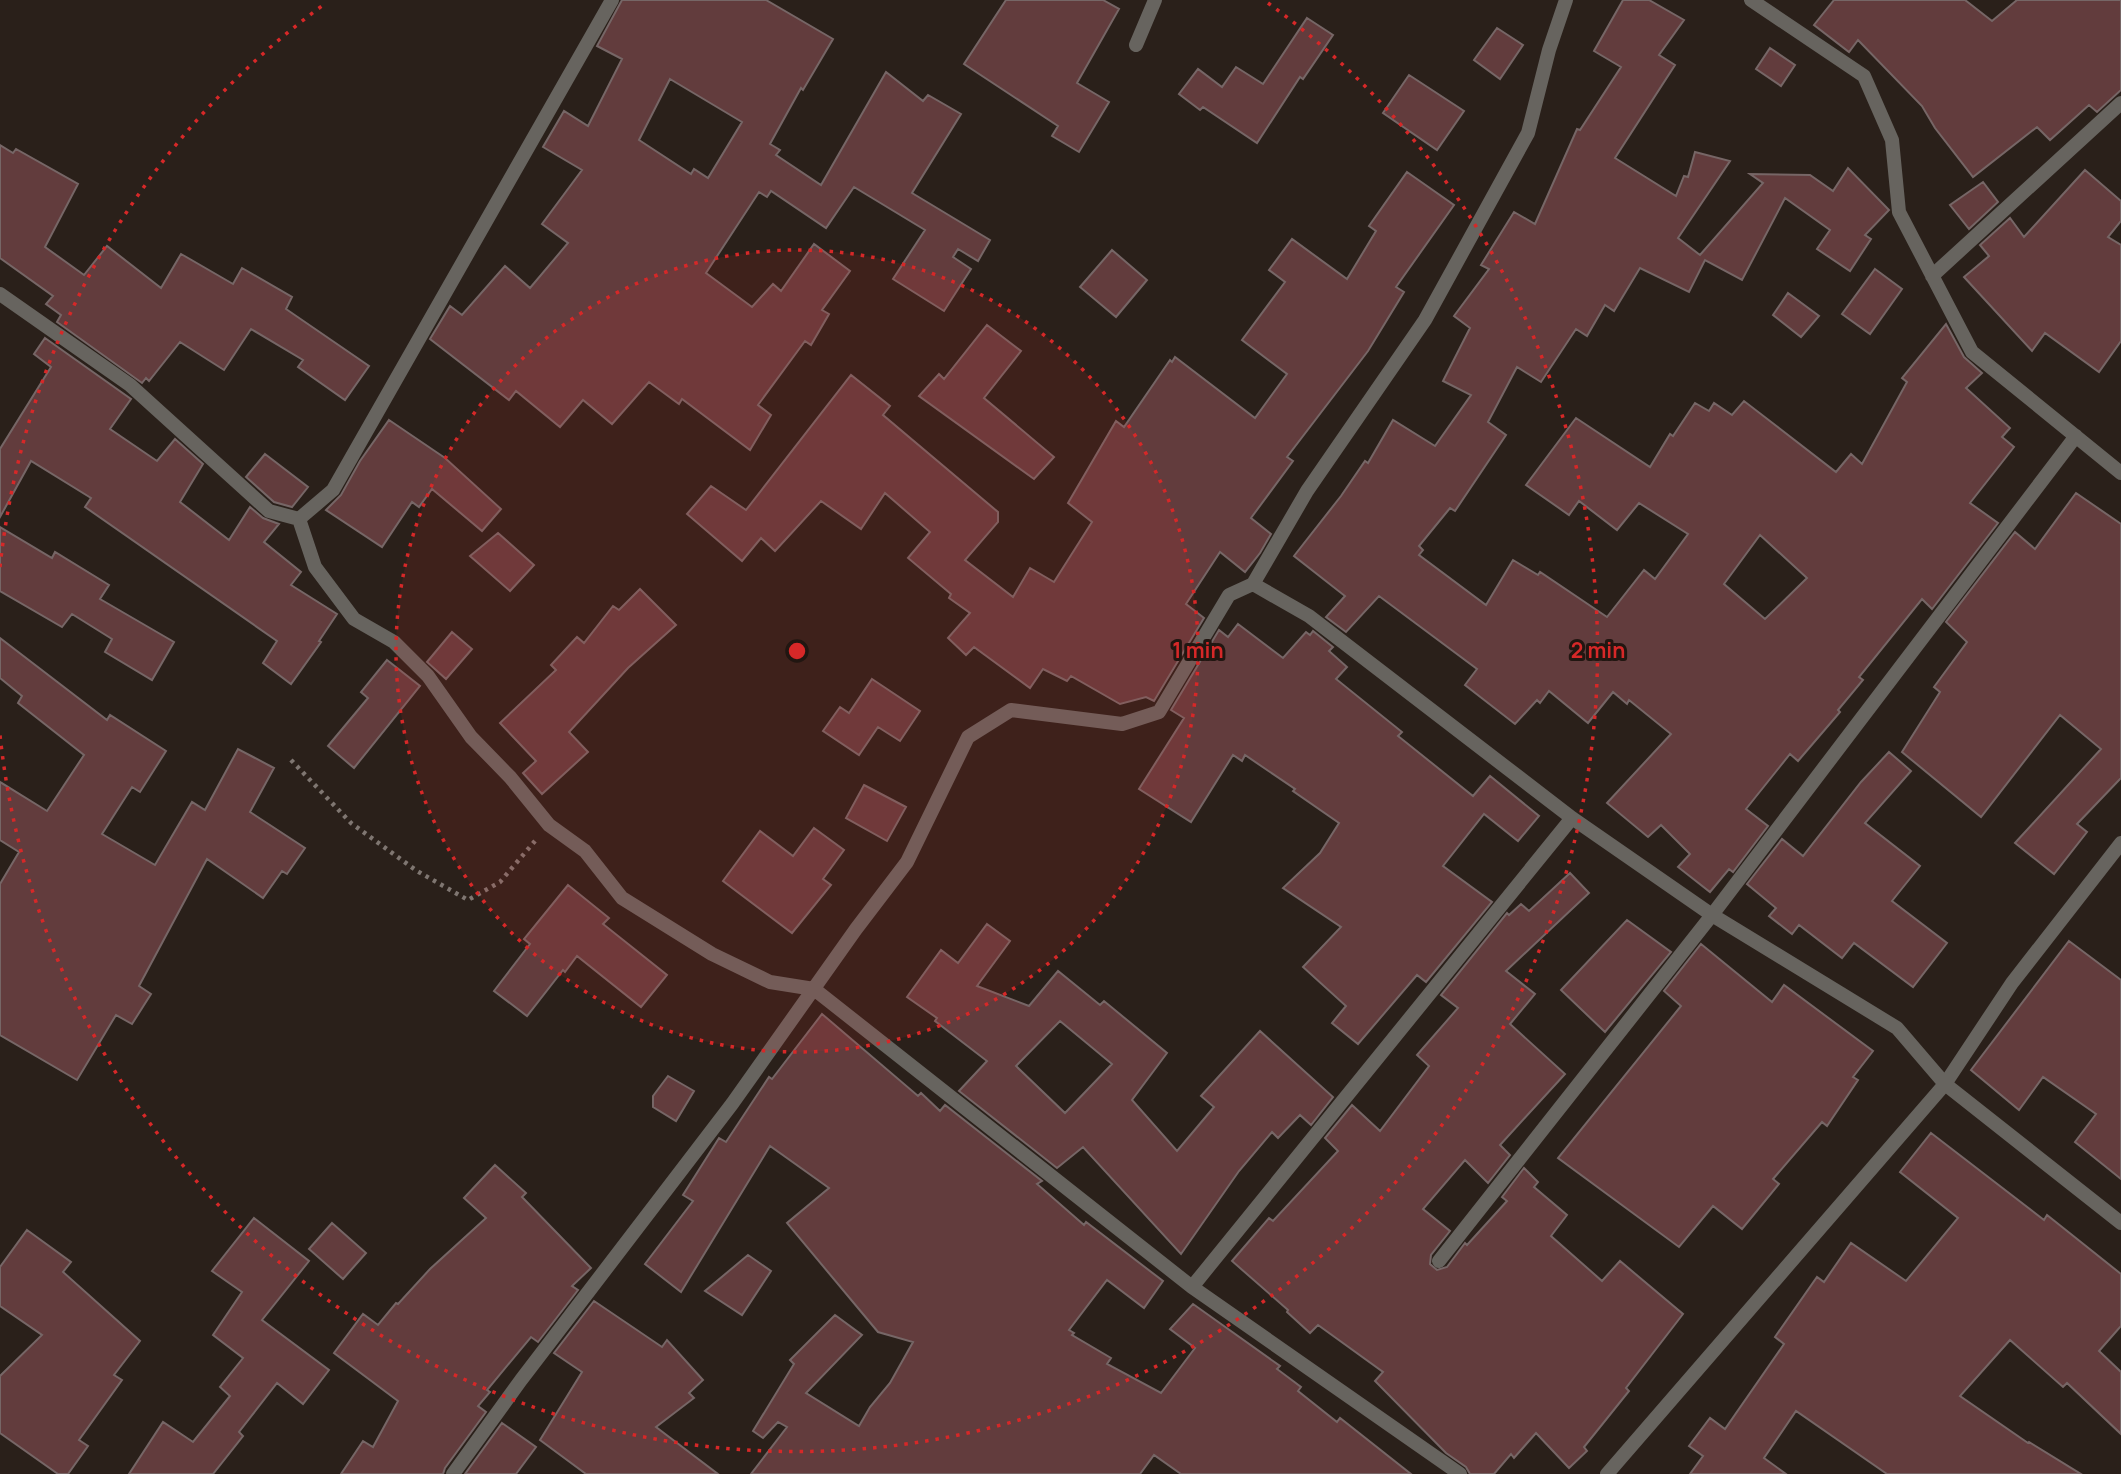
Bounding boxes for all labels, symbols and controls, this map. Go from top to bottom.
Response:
text: 1 min [1172,636,1224,664]
text: 2 min [1571,636,1625,664]
centre of rings [785,639,809,663]

